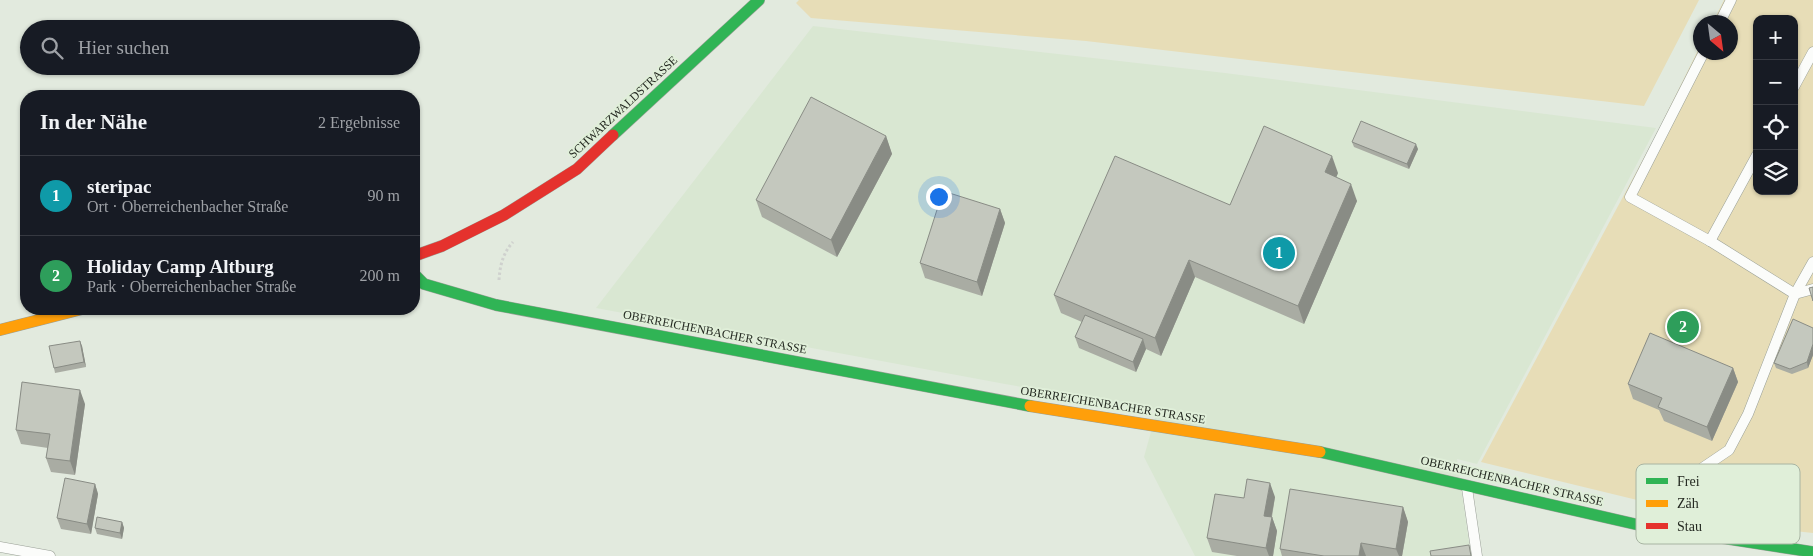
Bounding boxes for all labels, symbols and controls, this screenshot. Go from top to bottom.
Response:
north arrow [1693,15,1738,60]
map controls [1753,15,1798,195]
button: + [1753,15,1798,60]
search box [20,20,420,75]
icon: search [38,34,66,62]
text: Hier suchen [78,37,169,58]
street label: SCHWARZWALDSTRASSE [566,53,680,161]
button: − [1753,60,1798,105]
button: locate [1753,105,1798,150]
text: In der Nähe [40,110,147,134]
text: 2 Ergebnisse [318,114,400,131]
button: layers [1753,150,1798,195]
text: steripac [87,176,151,197]
your location [926,184,952,210]
text: 1 [52,187,60,204]
text: 90 m [368,187,400,204]
text: Ort · Oberreichenbacher Straße [87,198,288,215]
pin: 1 [1263,234,1295,272]
text: Holiday Camp Altburg [87,256,274,277]
text: 2 [52,267,60,284]
text: 200 m [360,267,400,284]
text: Park · Oberreichenbacher Straße [87,278,296,295]
street label: OBERREICHENBACHER STRASSE [622,307,808,357]
pin: 2 [1667,308,1699,346]
street label: OBERREICHENBACHER STRASSE [1020,383,1206,427]
street label: OBERREICHENBACHER STRASSE [1419,453,1605,509]
legend [1636,464,1800,544]
text: Frei [1677,474,1700,489]
text: Zäh [1677,496,1699,511]
text: Stau [1677,519,1702,534]

